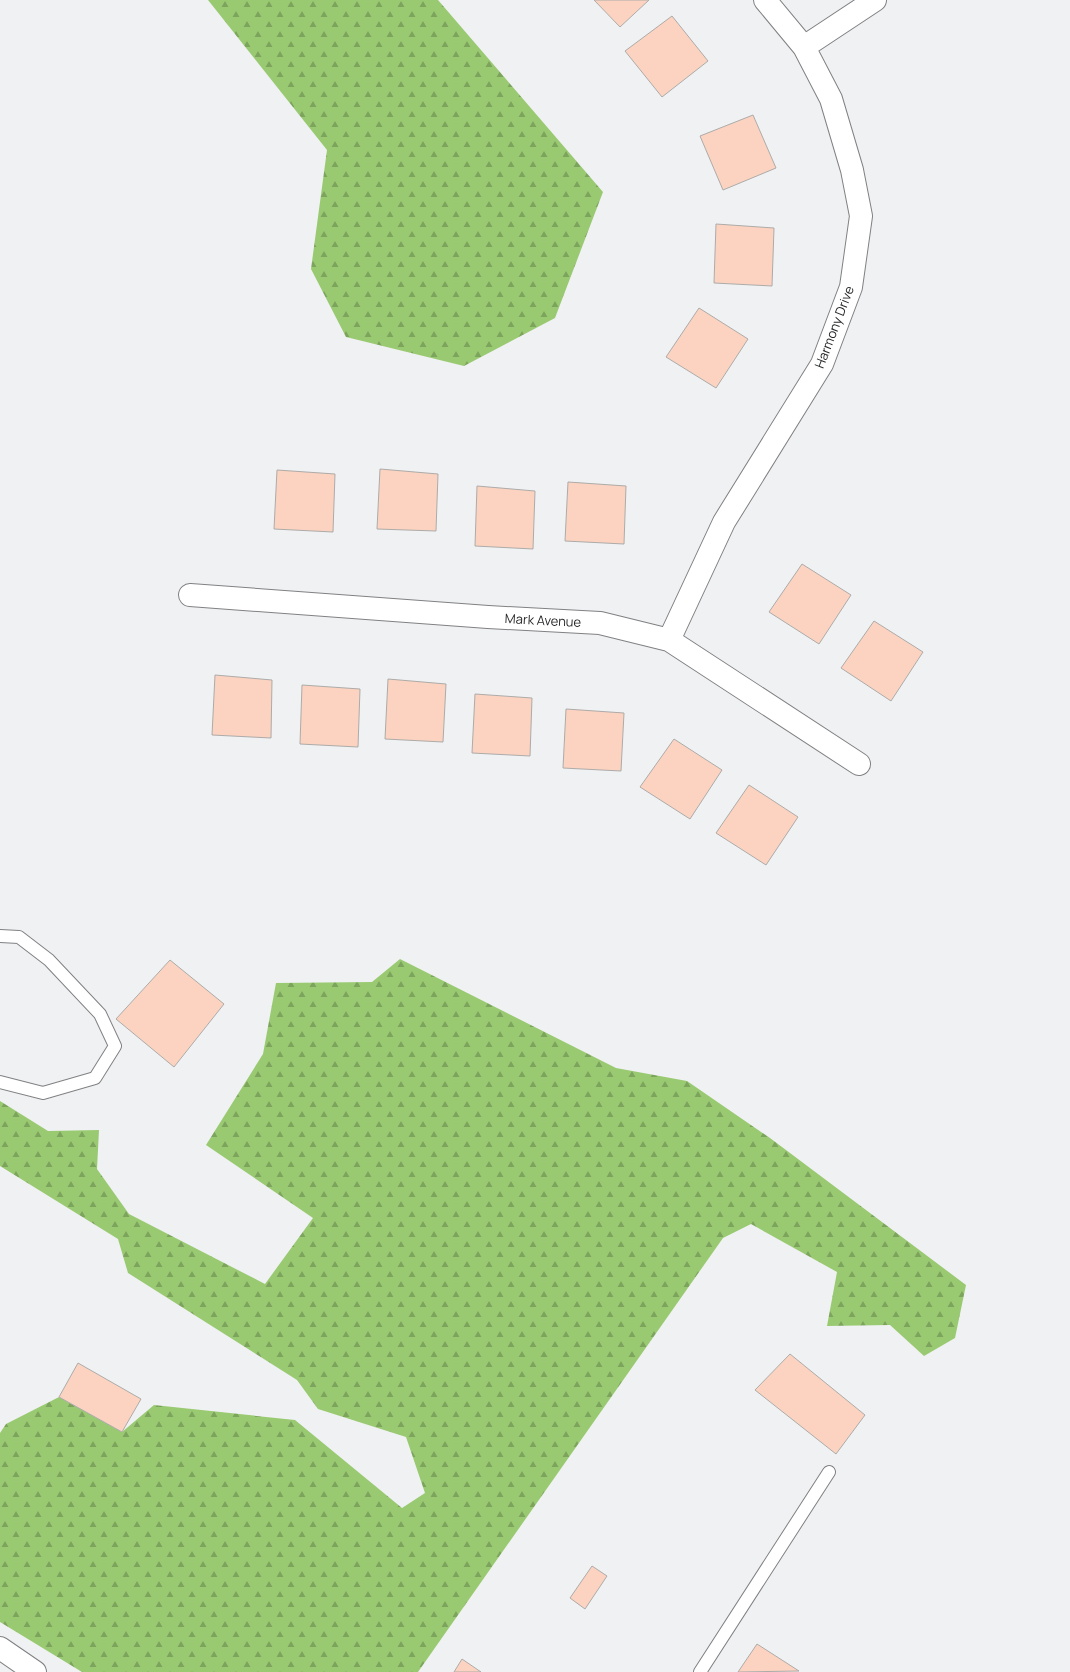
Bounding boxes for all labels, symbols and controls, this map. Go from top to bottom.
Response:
street label: Harmony Drive [810,283,858,371]
street label: Mark Avenue [504,609,582,631]

